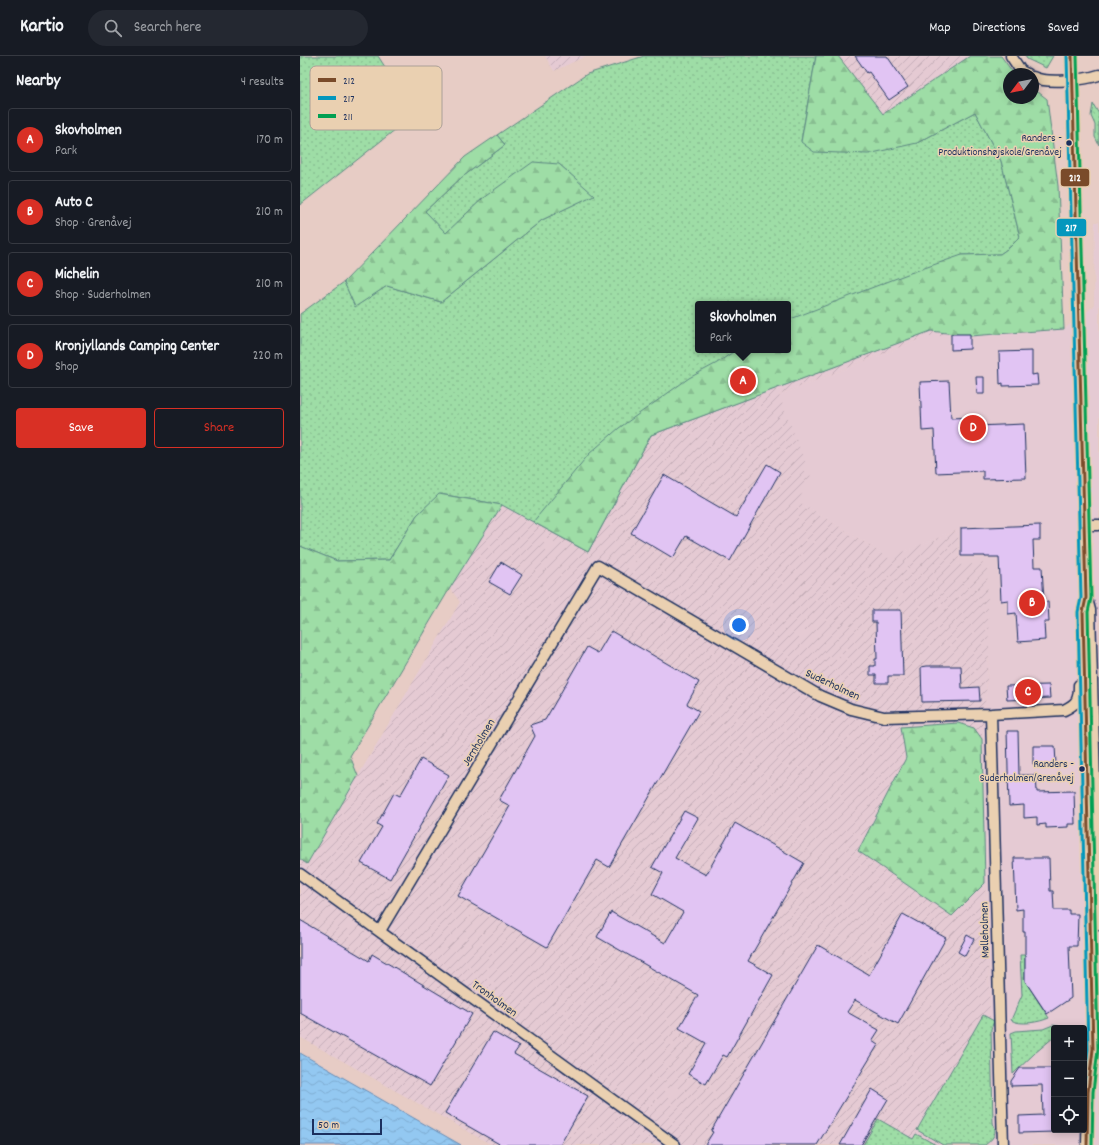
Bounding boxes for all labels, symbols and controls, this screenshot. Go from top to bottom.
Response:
search box [88,10,368,46]
text: Kartio [20,14,64,41]
icon: search [102,17,124,39]
text: Search here [134,17,201,39]
text: Map [929,18,951,38]
text: Directions [973,18,1026,38]
text: Saved [1048,18,1079,38]
legend [310,66,442,130]
north arrow [1003,68,1039,104]
text: Nearby [16,70,60,94]
text: 4 results [241,73,284,92]
text: 212 [343,74,355,90]
text: 217 [343,92,354,108]
text: 211 [343,110,353,126]
text: Skovholmen [55,120,122,142]
text: A [26,131,34,150]
text: 170 m [256,131,283,150]
place label: Randers - Produktionshøjskole/Grenåvej [938,131,1062,161]
marker: Randers - Produktionshøjskole/Grenåvej [1064,138,1074,148]
text: Park [55,142,77,161]
line badge: 212 [1060,168,1090,187]
text: 212 [1069,171,1081,187]
text: Auto C [55,192,93,214]
text: B [27,203,33,222]
text: 210 m [255,203,283,222]
text: Shop · Grenåvej [55,214,132,233]
line badge: 217 [1056,218,1087,237]
text: 217 [1065,221,1077,237]
text: Michelin [55,264,99,286]
text: C [27,275,33,294]
text: 210 m [255,275,283,294]
text: Shop · Suderholmen [55,286,151,305]
popup [695,301,791,353]
text: Skovholmen [710,307,776,329]
text: Park [710,329,732,348]
text: Kronjyllands Camping Center [55,336,219,358]
text: D [27,347,33,366]
text: 220 m [253,347,283,366]
text: Shop [55,358,78,377]
pin: A [730,366,756,396]
button: Save [16,408,146,448]
button: Share [154,408,284,448]
pin: D [960,413,986,443]
pin: B [1019,588,1045,618]
your location [729,615,749,635]
street label: Suderholmen [802,665,863,706]
pin: C [1015,677,1041,707]
street label: Jernholmen [459,716,500,770]
place label: Randers - Suderholmen/Grenåvej [980,757,1074,787]
marker: Randers - Suderholmen/Grenåvej [1077,764,1087,774]
street label: Mølleholmen [977,901,994,958]
street label: Tronholmen [468,977,521,1022]
map controls [1051,1025,1087,1133]
button: + [1051,1025,1087,1061]
button: − [1051,1061,1087,1097]
button: locate [1051,1097,1087,1133]
scale bar [312,1117,382,1136]
text: 50 m [318,1118,339,1134]

